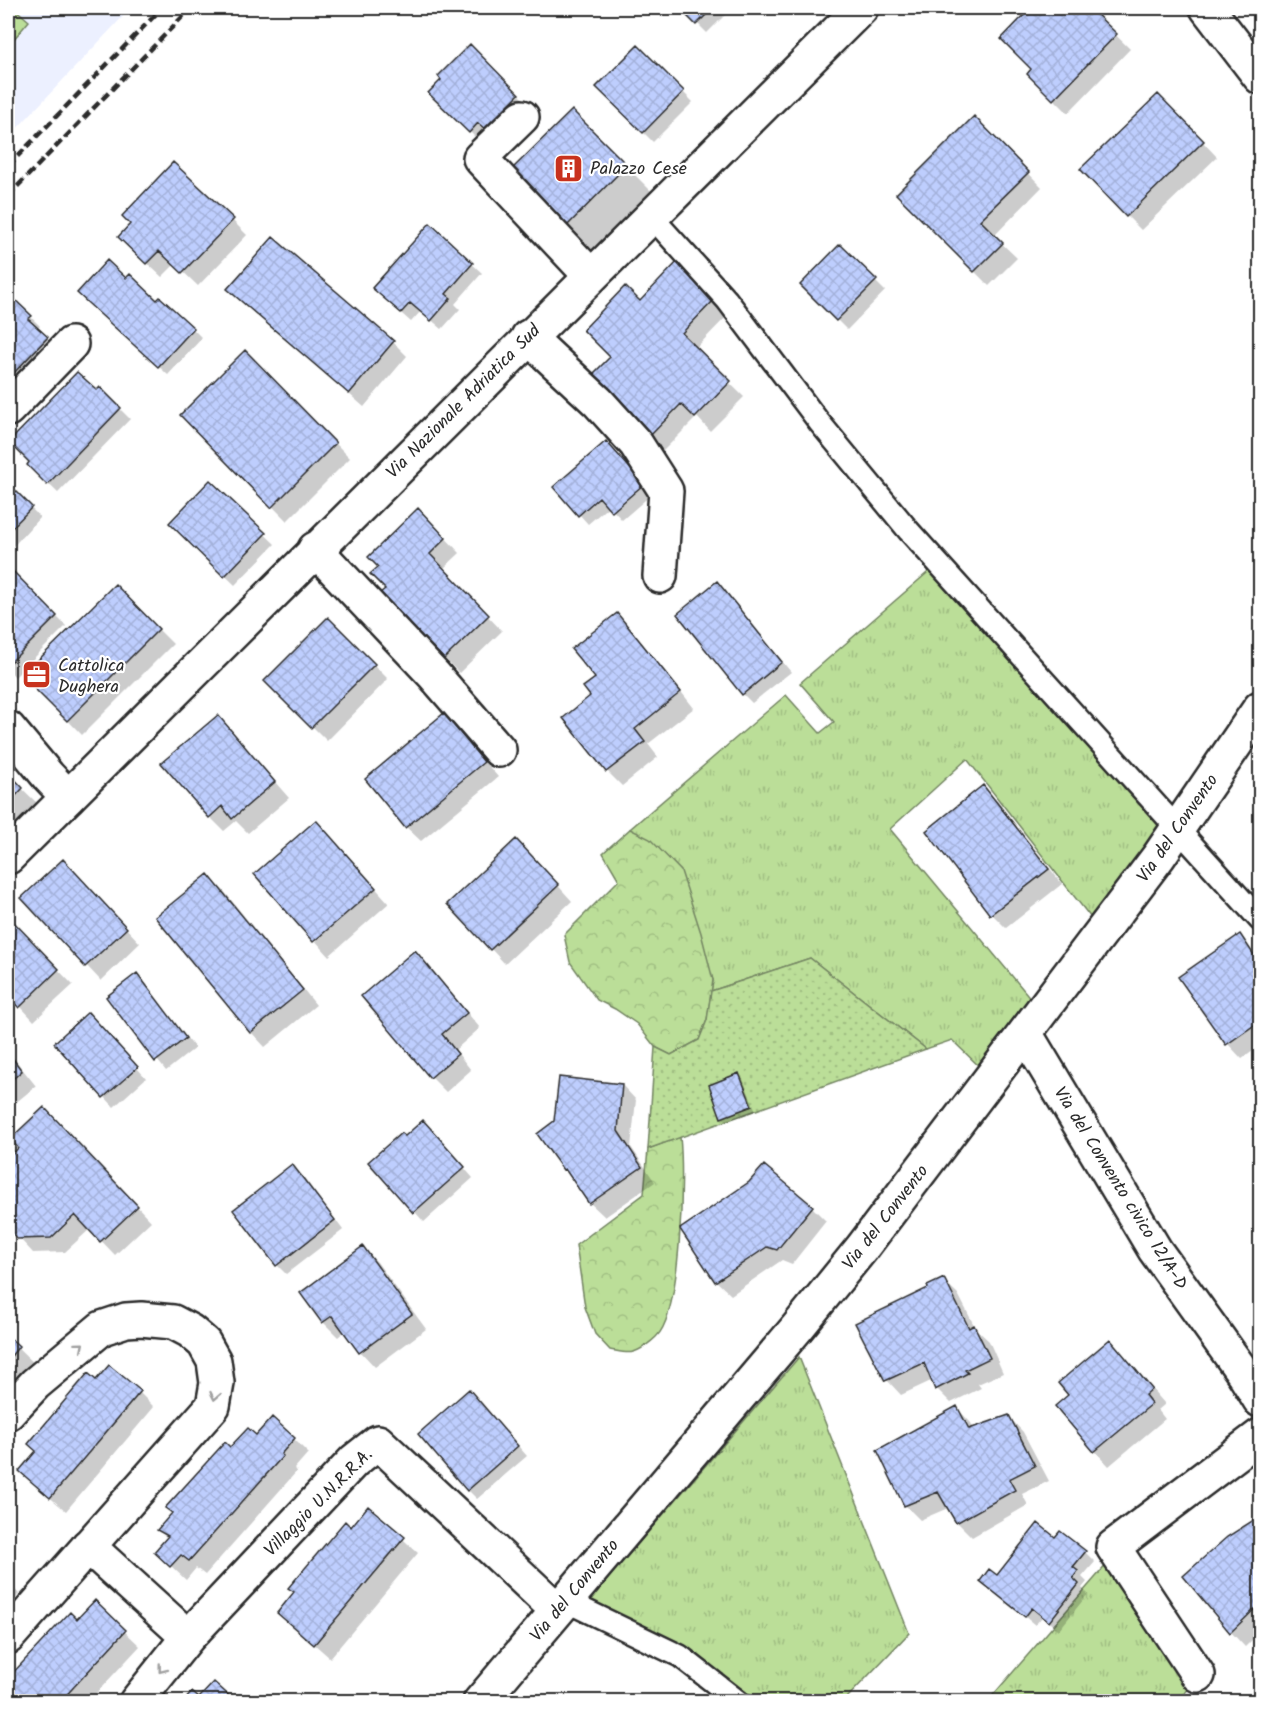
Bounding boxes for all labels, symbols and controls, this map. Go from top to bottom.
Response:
building icon: Palazzo Cese [553,152,585,184]
place label: Palazzo Cese [590,155,687,184]
street label: Via Nazionale Adriatica Sud [380,317,549,486]
place label: Cattolica Dughera [58,652,124,702]
office icon: Cattolica Dughera [21,659,53,691]
street label: Via del Convento [1130,768,1227,889]
street label: Via del Convento civico 12/A-D [1045,1081,1195,1297]
street label: Via del Convento [836,1159,937,1277]
one-way arrow [73,1343,84,1354]
one-way arrow [209,1391,222,1401]
street label: Villaggio U.N.R.R.A. [258,1442,380,1564]
street label: Via del Convento [523,1533,627,1649]
one-way arrow [158,1662,169,1673]

